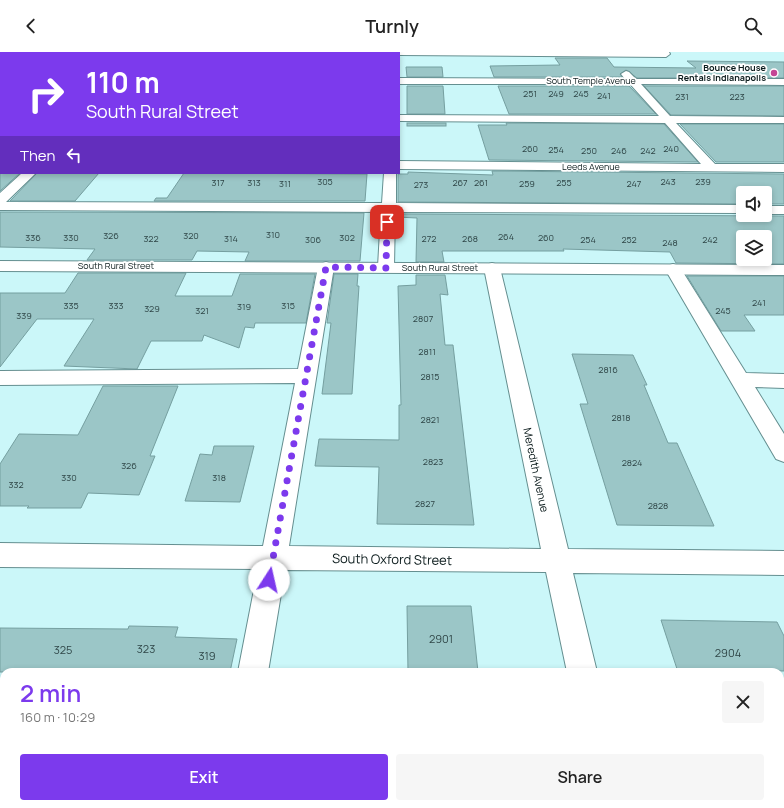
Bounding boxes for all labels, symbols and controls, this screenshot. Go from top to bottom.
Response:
text: Turnly [365,14,419,38]
icon: back [20,15,42,37]
icon: search [742,15,764,37]
place label: Bounce House Rentals Indianapolis [678,61,767,84]
text: 110 m [86,63,160,101]
icon: right [20,68,72,120]
marker: Bounce House Rentals Indianapolis [769,68,779,78]
street label: South Temple Avenue [546,74,636,87]
house number: 251 [523,87,537,100]
house number: 249 [548,87,564,100]
house number: 245 [573,87,589,100]
house number: 241 [597,89,611,102]
house number: 231 [675,90,689,103]
house number: 223 [729,90,745,103]
text: South Rural Street [86,99,239,123]
house number: 260 [522,142,538,155]
house number: 240 [663,142,679,155]
house number: 254 [548,143,564,156]
icon: left [63,144,85,166]
house number: 250 [581,144,597,157]
house number: 246 [611,144,627,157]
house number: 242 [640,144,656,157]
text: Then [20,145,55,166]
street label: Leeds Avenue [562,160,620,173]
house number: 305 [317,175,333,188]
house number: 243 [660,175,676,188]
house number: 239 [695,175,711,188]
house number: 317 [211,176,225,189]
house number: 313 [247,176,261,189]
house number: 267 [452,176,468,189]
house number: 261 [474,176,488,189]
house number: 255 [556,176,572,189]
house number: 311 [279,177,291,190]
house number: 259 [519,177,535,190]
house number: 247 [627,177,642,190]
house number: 273 [414,178,428,191]
map controls [736,186,772,266]
button: sound [736,186,772,222]
pin [370,205,404,239]
icon: arrive [376,211,398,233]
house number: 310 [266,228,280,241]
house number: 326 [103,229,119,242]
house number: 320 [183,229,199,242]
house number: 264 [498,230,514,243]
button: layers [736,230,772,266]
house number: 336 [25,231,41,244]
house number: 330 [63,231,79,244]
house number: 302 [339,231,355,244]
house number: 260 [538,231,554,244]
house number: 322 [143,232,159,245]
house number: 314 [224,232,238,245]
house number: 272 [422,232,436,245]
house number: 268 [462,232,478,245]
house number: 306 [305,233,321,246]
house number: 254 [580,233,596,246]
house number: 252 [621,233,637,246]
house number: 242 [702,233,718,246]
house number: 248 [662,236,678,249]
street label: South Rural Street [78,259,155,272]
street label: South Rural Street [402,261,479,274]
house number: 241 [752,296,766,309]
house number: 335 [63,299,79,312]
house number: 333 [109,299,123,312]
house number: 315 [281,299,295,312]
house number: 319 [237,300,251,313]
house number: 329 [144,302,160,315]
house number: 321 [195,304,209,317]
house number: 245 [715,304,731,317]
house number: 339 [16,309,32,322]
house number: 2807 [413,312,434,325]
house number: 2811 [418,345,436,358]
house number: 2816 [598,363,618,376]
house number: 2815 [420,370,440,383]
house number: 2818 [611,411,631,424]
house number: 2821 [421,413,440,426]
street label: Meredith Avenue [520,426,553,514]
house number: 2823 [423,455,443,468]
house number: 2824 [622,456,642,469]
house number: 326 [121,459,137,472]
house number: 330 [61,471,77,484]
house number: 318 [212,471,226,484]
house number: 332 [8,478,24,491]
house number: 2827 [415,497,435,510]
house number: 2828 [648,499,668,512]
street label: South Oxford Street [332,549,452,569]
position arrow [248,559,290,601]
house number: 2901 [429,631,453,646]
house number: 323 [137,641,155,656]
house number: 325 [54,642,72,657]
house number: 2904 [715,645,741,660]
house number: 319 [198,648,216,663]
text: 2 min [20,676,81,709]
button: close [722,681,764,723]
text: 160 m · 10:29 [20,708,95,726]
button: Exit [20,754,388,800]
button: Share [396,754,764,800]

